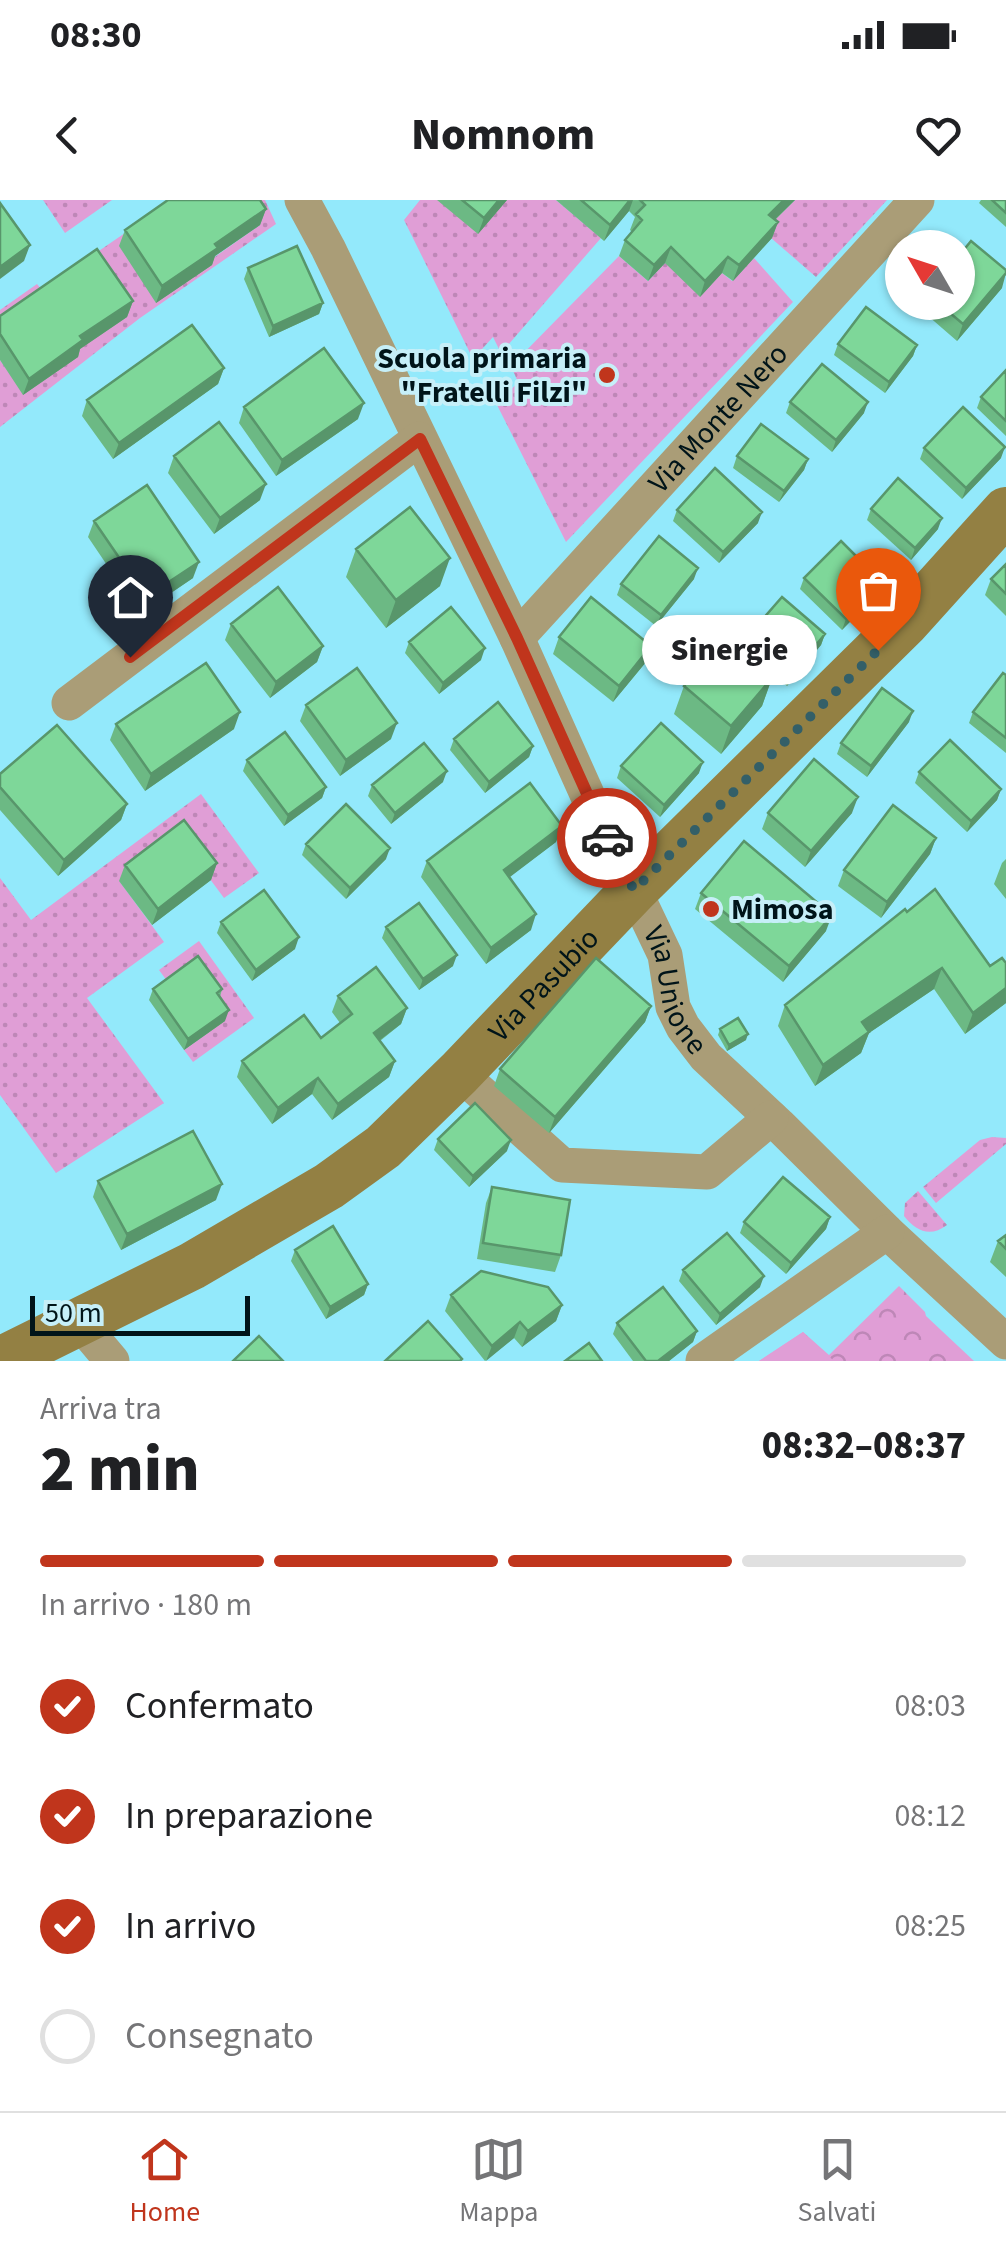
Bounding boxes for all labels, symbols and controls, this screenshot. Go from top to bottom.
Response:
text: 08:30 [50,8,142,62]
text: Nomnom [411,103,595,167]
icon: back [40,108,95,163]
icon: heart [911,108,966,163]
north arrow [885,230,975,320]
map controls [885,230,975,320]
street label: Via Monte Nero [638,334,798,503]
place label: Scuola primaria "Fratelli Filzi" [377,337,587,414]
marker: Scuola primaria "Fratelli Filzi" [596,364,618,386]
pin [836,548,921,651]
pin [88,555,173,658]
icon: bag [851,563,906,618]
icon: home [103,570,158,625]
callout: Sinergie [643,615,818,685]
text: Sinergie [671,627,788,673]
courier [557,788,657,888]
icon: car [580,811,635,866]
place label: Mimosa [731,888,833,931]
marker: Mimosa [700,898,722,920]
street label: Via Pasubio [479,918,609,1052]
street label: Via Unione [632,919,718,1064]
scale bar [30,1291,250,1336]
text: 50 m [45,1293,102,1333]
text: Arriva tra [40,1386,162,1432]
text: 08:32–08:37 [762,1419,966,1473]
text: 2 min [40,1423,200,1516]
text: In arrivo · 180 m [40,1582,252,1628]
icon: check [40,1679,95,1734]
text: Confermato [125,1679,314,1733]
text: 08:03 [894,1683,966,1729]
icon: check [40,1789,95,1844]
text: In preparazione [125,1789,373,1843]
text: 08:12 [894,1793,966,1839]
icon: check [40,1899,95,1954]
text: In arrivo [125,1899,256,1953]
text: 08:25 [894,1903,966,1949]
text: Consegnato [125,2009,314,2063]
tab: Home [130,2132,200,2232]
tab: Mappa [459,2132,538,2232]
tab: Salvati [798,2132,876,2232]

